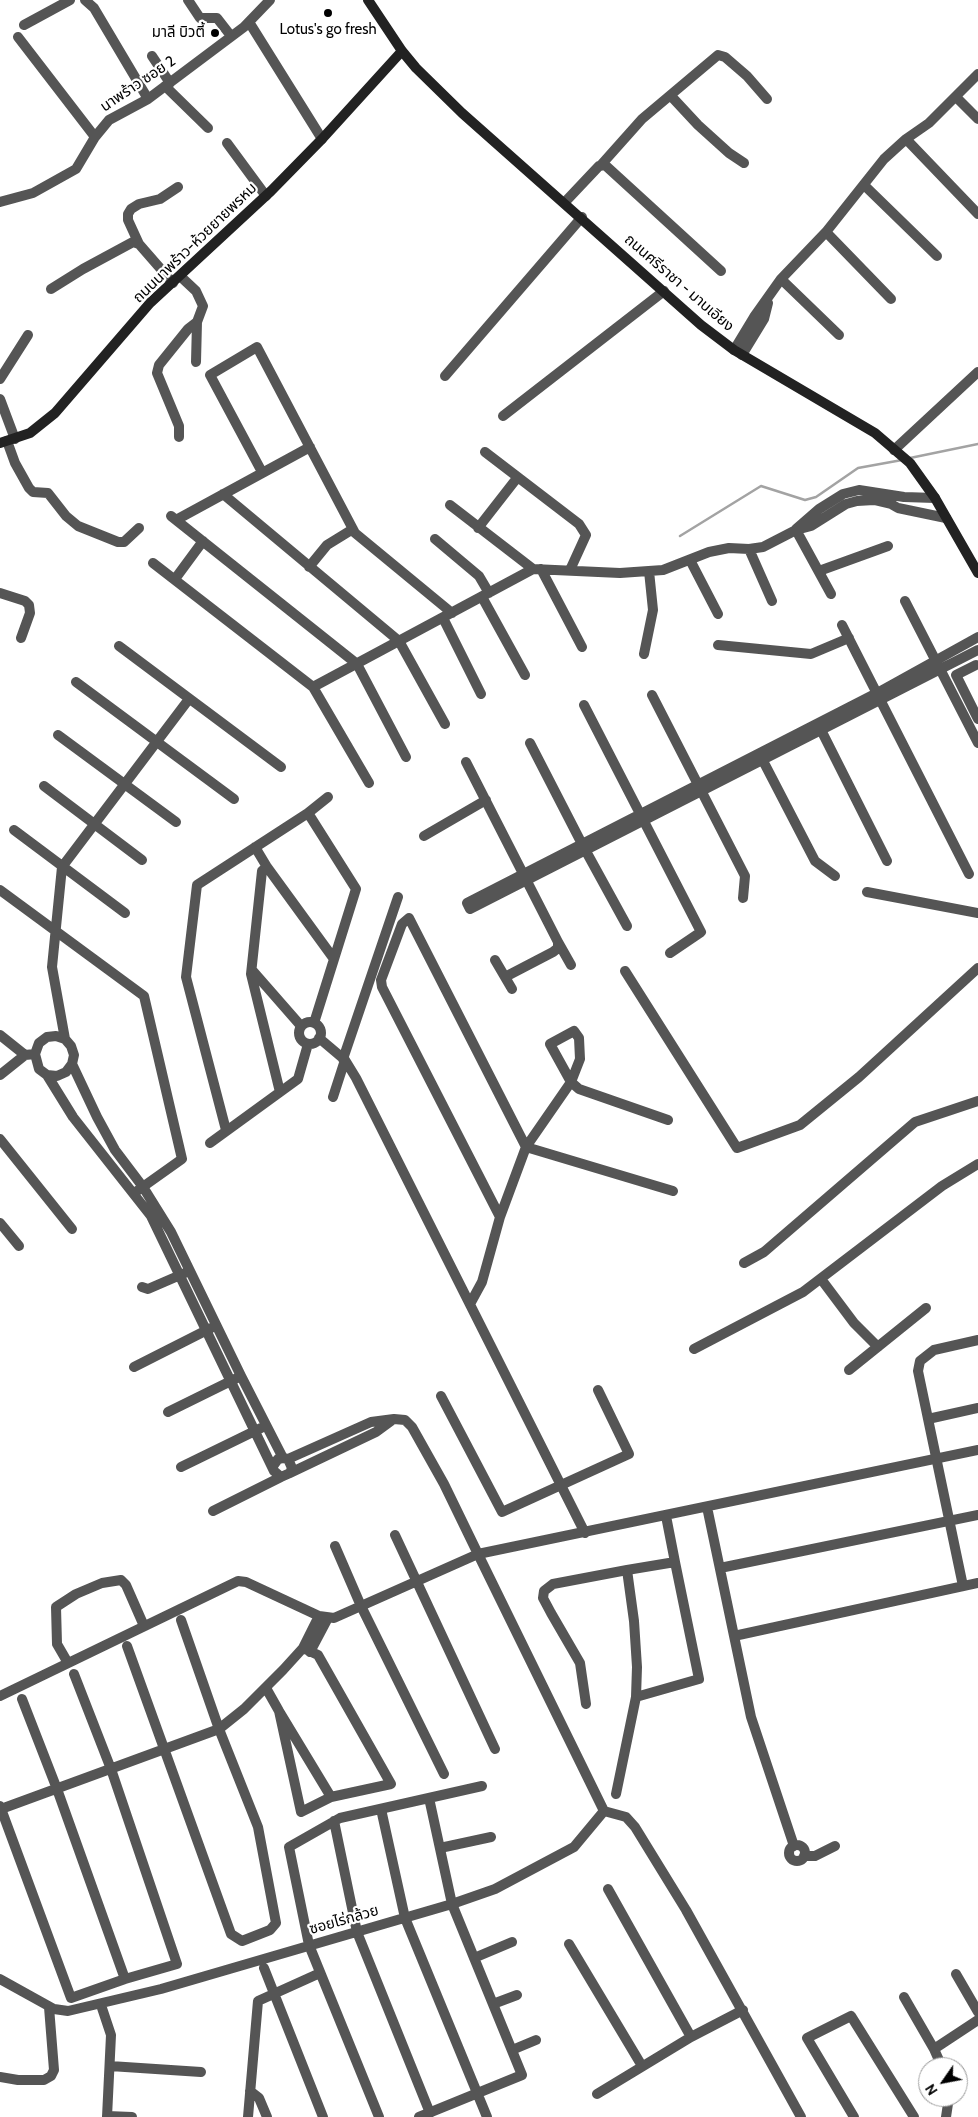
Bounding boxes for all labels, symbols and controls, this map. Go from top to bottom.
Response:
marker: Lotus's go fresh [322,7,334,19]
place label: Lotus's go fresh [279,21,377,39]
place label: มาลี บิวตี้ [152,24,205,42]
marker: มาลี บิวตี้ [209,27,221,39]
street label: นาพร้าว ซอย 2 [97,52,179,116]
street label: ถนนนาพร้าว-ห้วยยายพรหม [129,179,261,307]
street label: ถนนศรีราชา - มาบเอียง [621,231,737,335]
street label: ซอยไร่กล้วย [307,1902,381,1938]
north arrow [918,2057,968,2107]
text: N [921,2081,942,2099]

